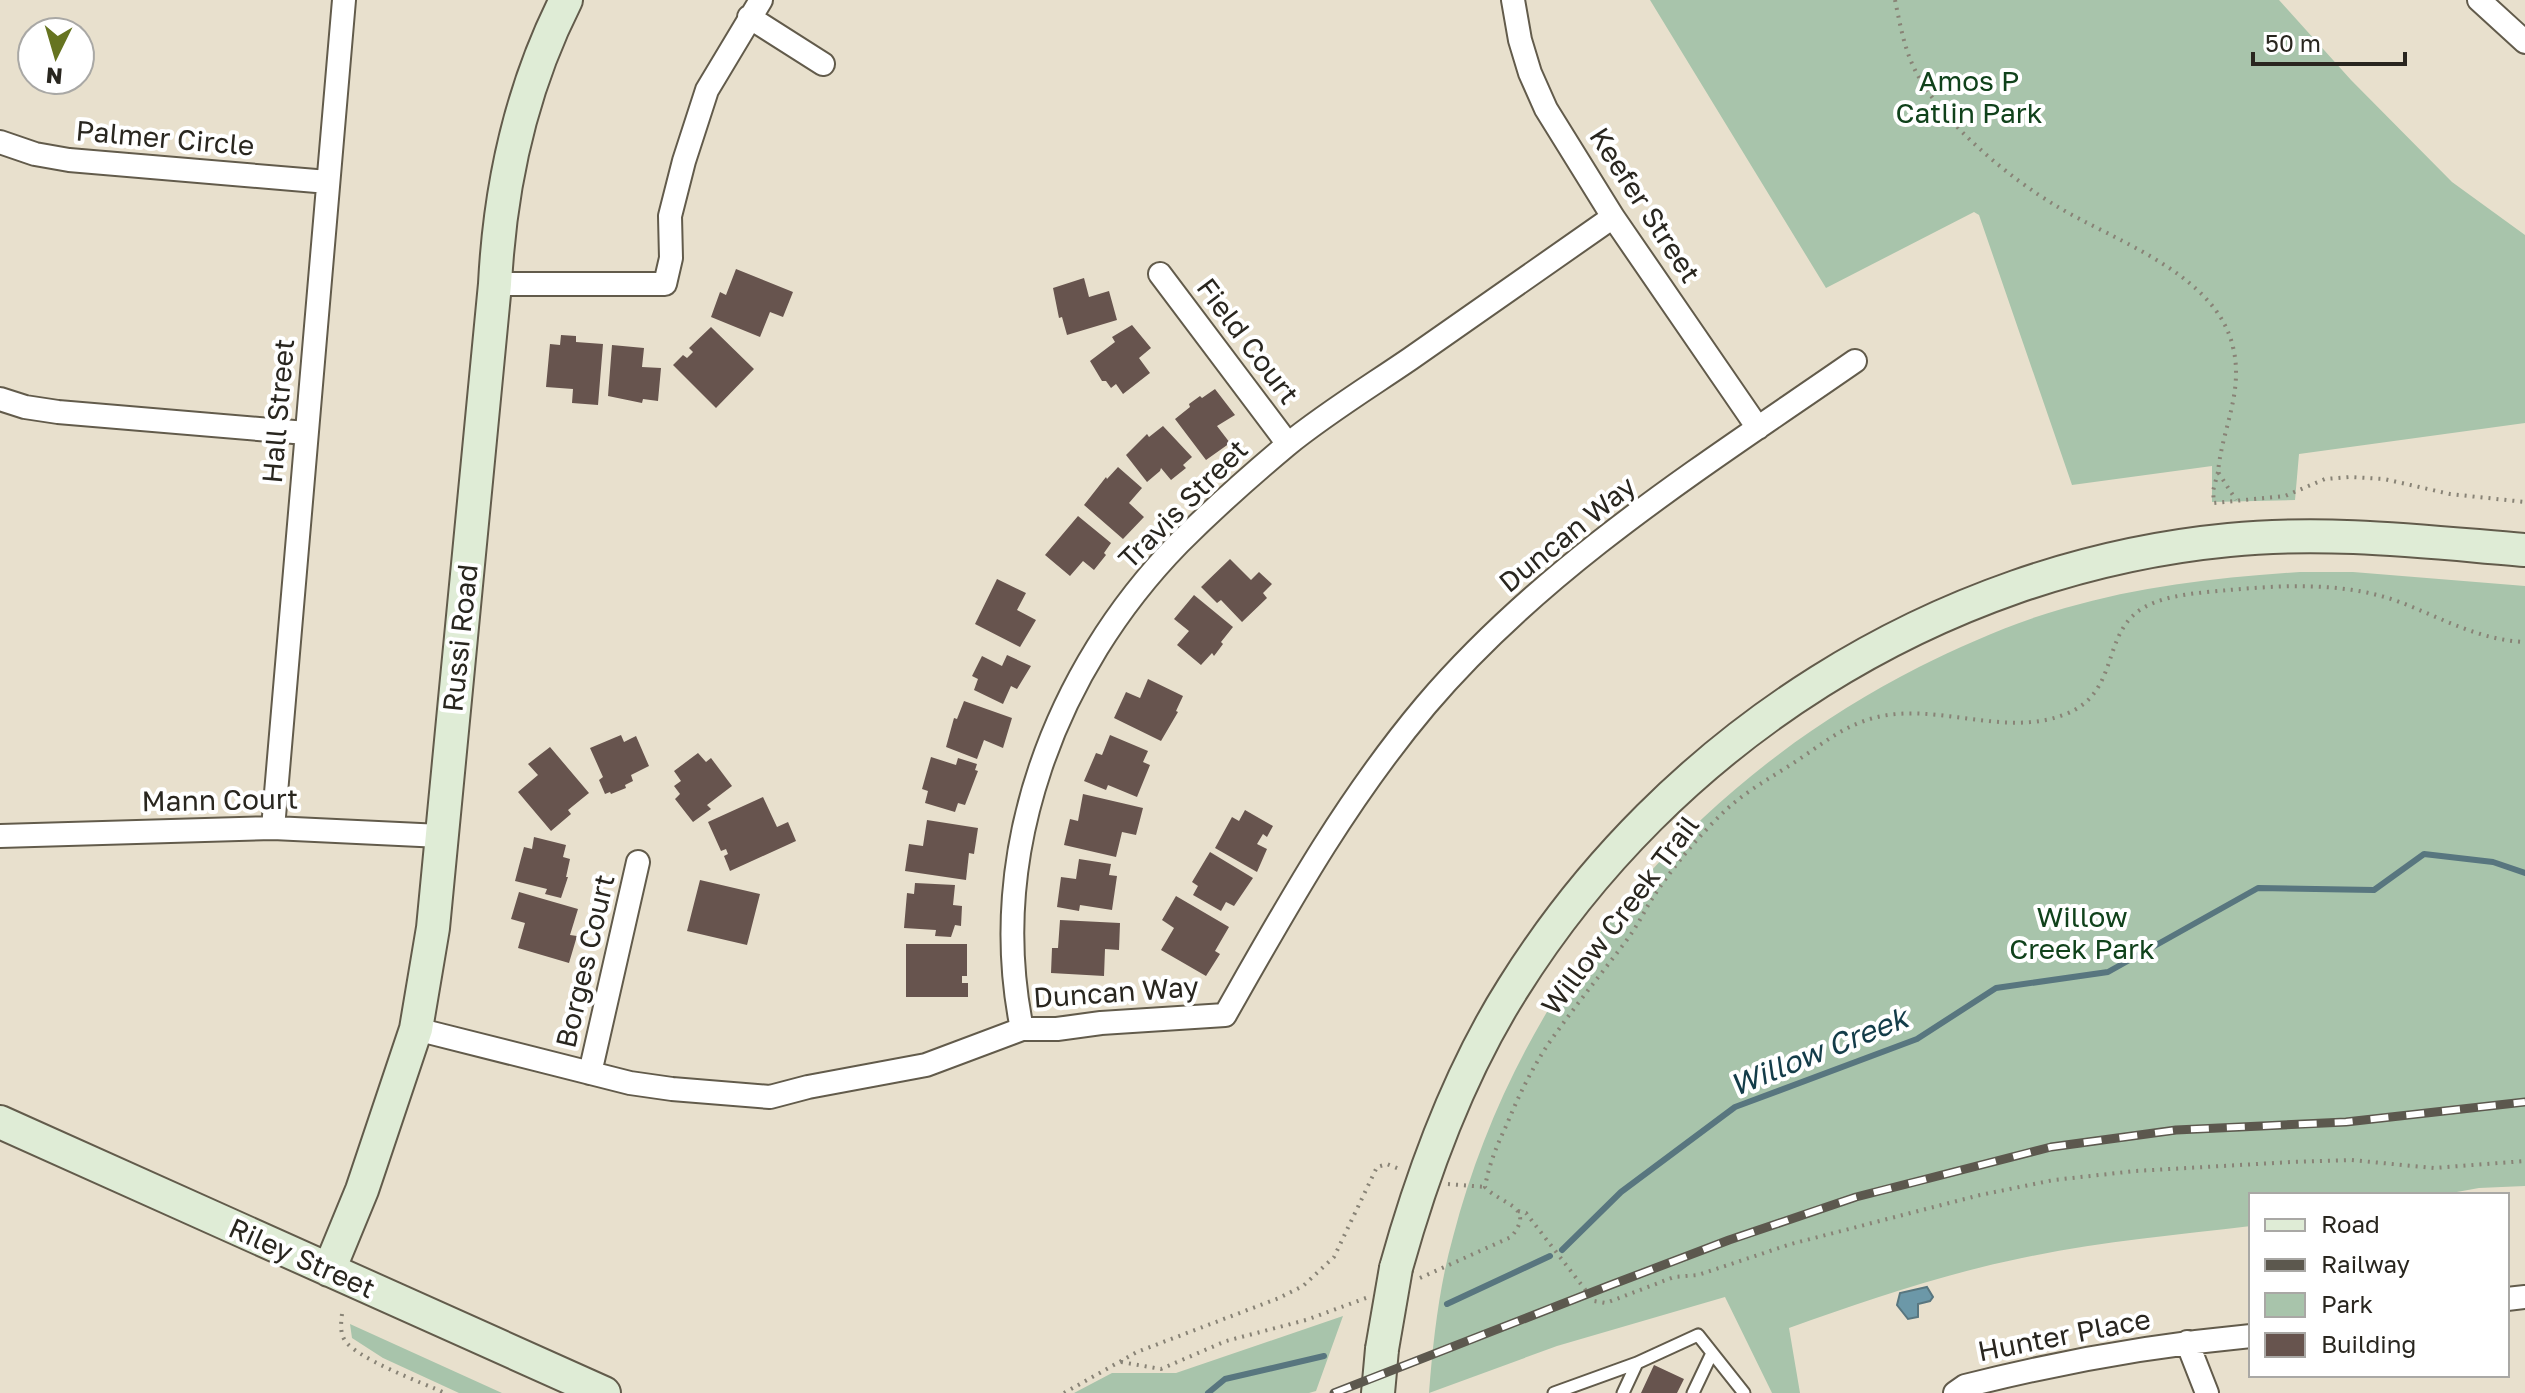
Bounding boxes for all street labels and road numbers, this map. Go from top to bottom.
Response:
street label: Palmer Circle [74,113,256,162]
street label: Keefer Street [1583,121,1708,288]
street label: Field Court [1190,271,1306,410]
street label: Hall Street [255,337,300,485]
street label: Travis Street [1111,432,1254,575]
street label: Duncan Way [1492,468,1642,599]
street label: Russi Road [435,563,484,713]
street label: Mann Court [141,782,299,817]
street label: Willow Creek Trail [1534,809,1705,1021]
street label: Borges Court [549,871,620,1051]
street label: Duncan Way [1032,969,1200,1014]
street label: Riley Street [224,1211,380,1304]
street label: Hunter Place [1975,1302,2153,1367]

